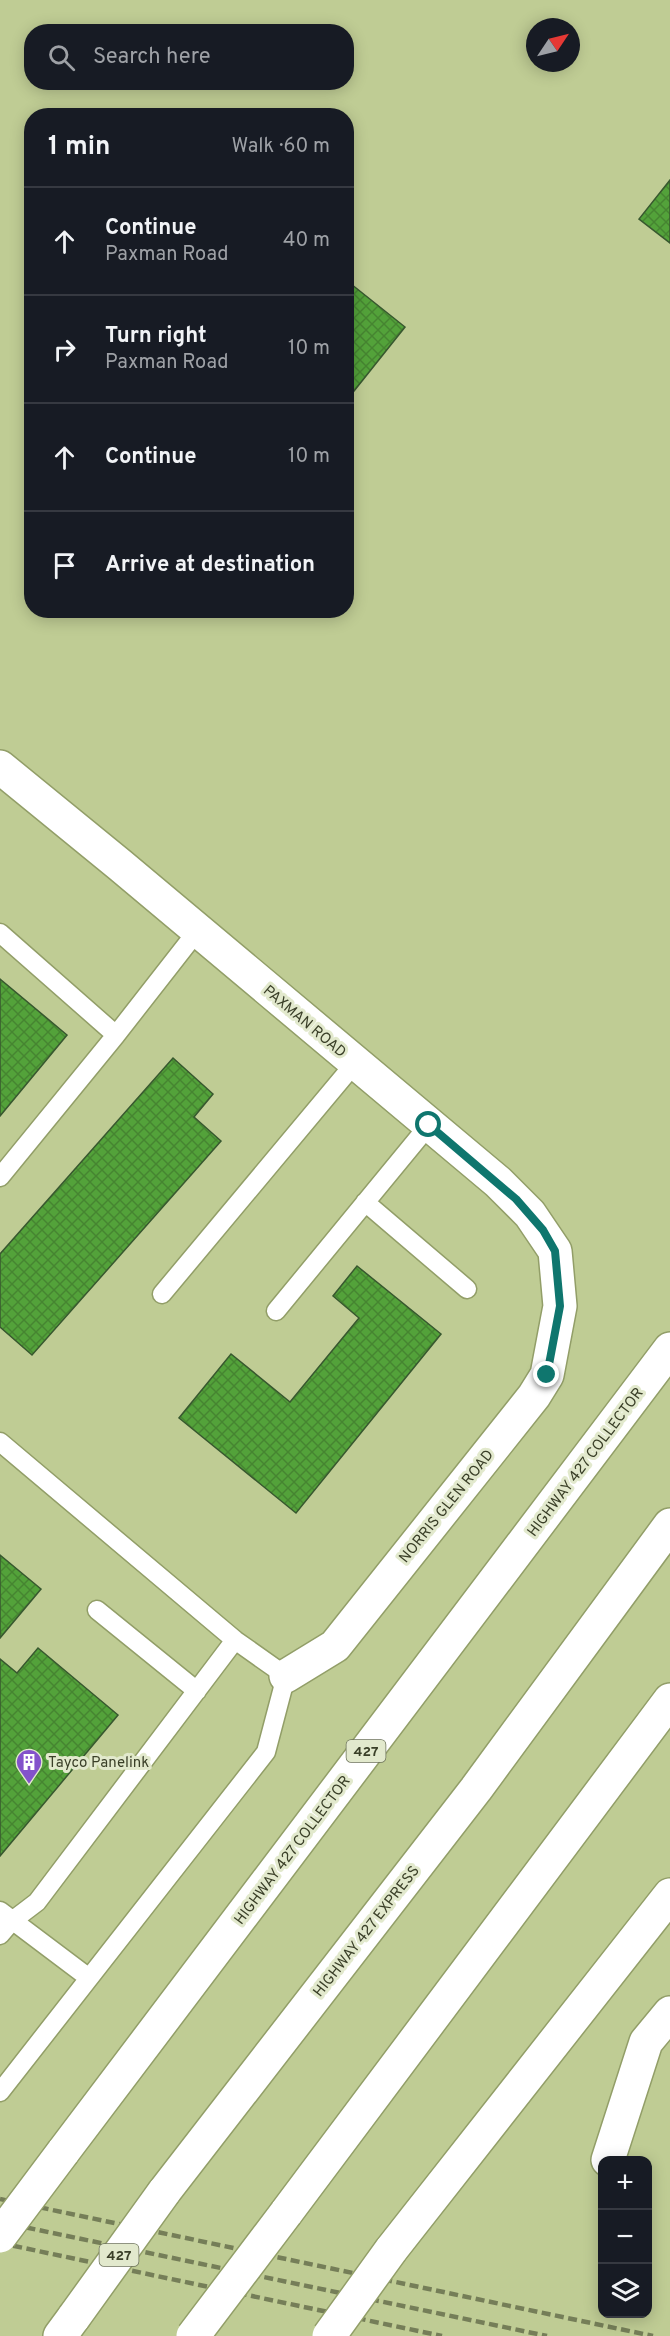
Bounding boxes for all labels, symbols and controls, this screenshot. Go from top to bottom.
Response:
north arrow [526,18,580,72]
search box [24,24,354,90]
icon: search [45,41,78,74]
text: Search here [93,44,211,71]
text: 1 min [48,131,110,164]
text: Walk · 60 m [232,134,330,160]
text: Continue [105,215,196,242]
icon: ahead [48,225,81,258]
text: 40 m [283,228,330,254]
text: Paxman Road [105,242,229,268]
text: Turn right [105,323,207,350]
icon: right [48,333,81,366]
text: 10 m [288,336,330,362]
text: Paxman Road [105,350,229,376]
icon: ahead [48,441,81,474]
text: Continue [105,444,196,471]
text: 10 m [288,444,330,470]
icon: arrive [48,549,81,582]
text: Arrive at destination [105,552,315,579]
street label: PAXMAN ROAD [259,982,350,1062]
route start [415,1111,441,1137]
route end [533,1361,559,1387]
street label: HIGHWAY 427 COLLECTOR [524,1385,649,1541]
street label: NORRIS GLEN ROAD [396,1446,499,1567]
road number: 427 [346,1740,386,1762]
building icon: Tayco Panelink [14,1747,44,1785]
place label: Tayco Panelink [48,1754,149,1773]
street label: HIGHWAY 427 COLLECTOR [231,1773,356,1929]
street label: HIGHWAY 427 EXPRESS [310,1862,424,2002]
map controls [598,2156,652,2318]
button: + [598,2156,652,2210]
button: − [598,2210,652,2264]
road number: 427 [100,2244,138,2266]
button: layers [598,2264,652,2318]

